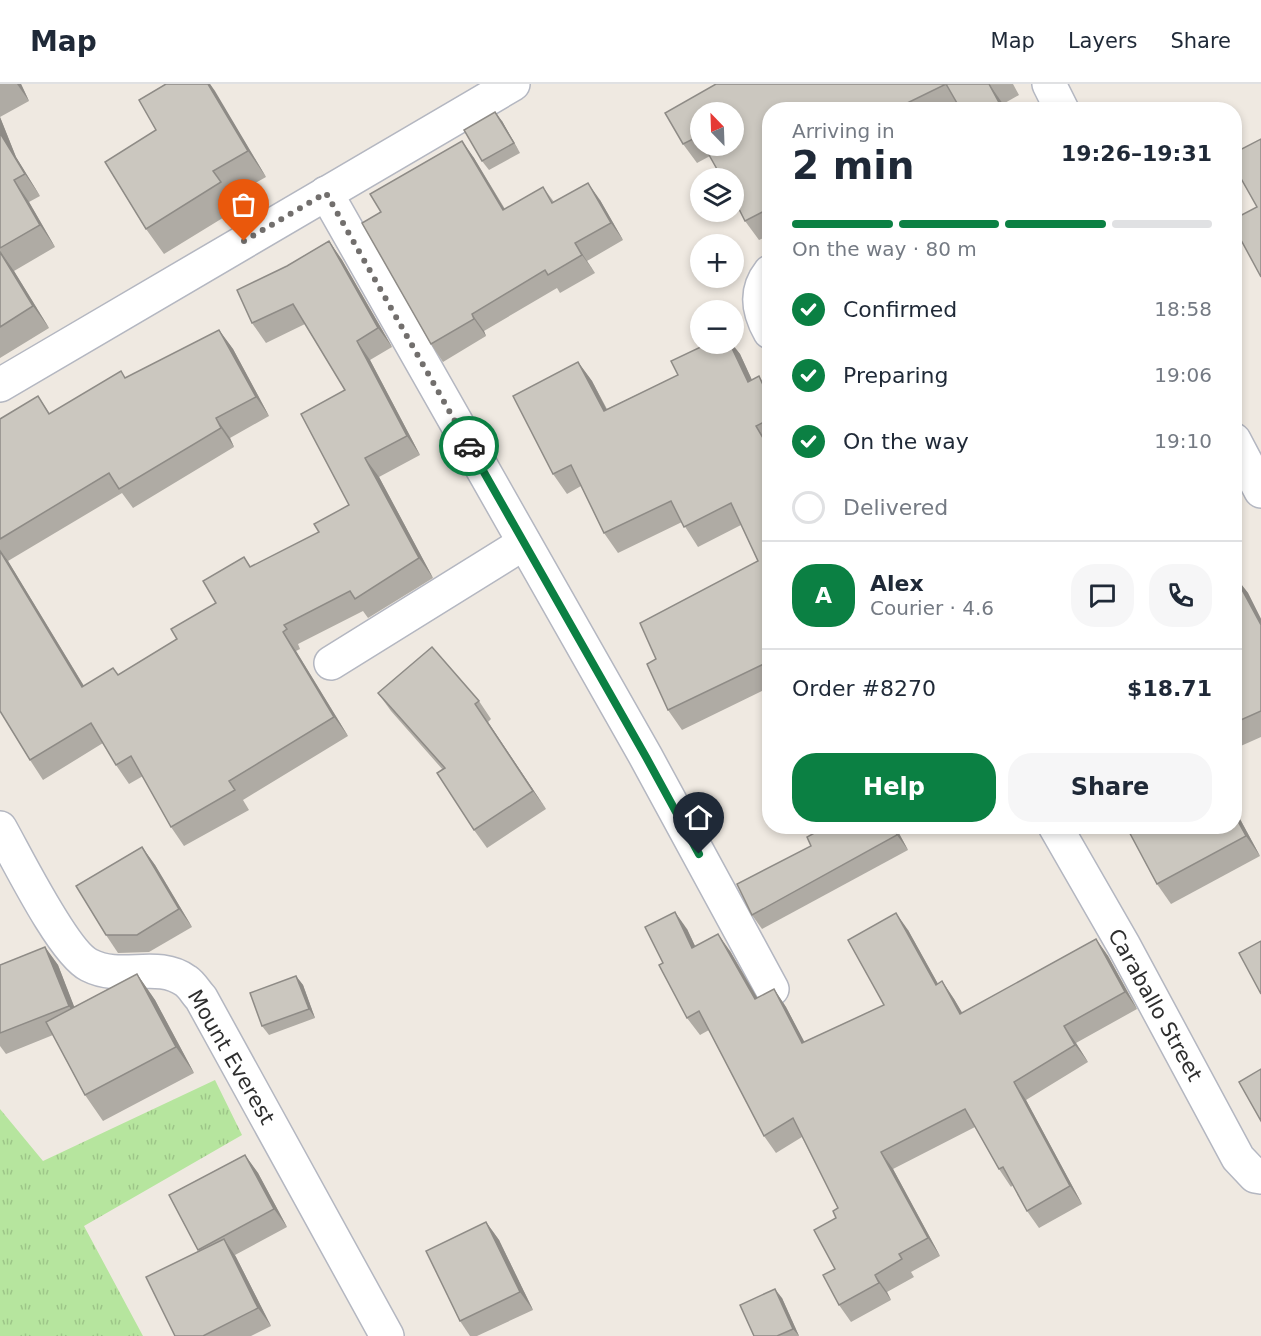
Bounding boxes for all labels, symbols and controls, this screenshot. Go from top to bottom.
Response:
text: Map [30,25,97,58]
text: Map [991,29,1035,53]
text: Layers [1068,29,1137,53]
text: Share [1170,29,1231,53]
north arrow [690,102,744,156]
map controls [690,102,744,354]
text: Arriving in [792,119,895,143]
text: 19:26–19:31 [1061,141,1212,166]
text: 2 min [792,143,914,188]
button: layers [690,168,744,222]
pin [218,179,269,241]
icon: bag [227,188,260,221]
button: + [690,234,744,288]
text: On the way · 80 m [792,237,977,261]
icon: check [792,293,825,326]
text: Confirmed [843,297,957,322]
text: 18:58 [1154,297,1212,321]
button: − [690,300,744,354]
icon: check [792,359,825,392]
text: Preparing [843,363,949,388]
text: 19:06 [1154,363,1212,387]
courier [439,416,499,476]
icon: check [792,425,825,458]
text: On the way [843,429,969,454]
text: 19:10 [1154,429,1212,453]
icon: car [453,430,486,463]
text: Delivered [843,495,948,520]
button: chat [1071,564,1134,627]
button: phone [1149,564,1212,627]
text: Alex [870,571,924,596]
text: A [815,583,832,608]
text: Courier · 4.6 [870,596,994,620]
text: Order #8270 [792,676,936,701]
text: $18.71 [1127,676,1212,701]
button: Help [792,753,996,822]
button: Share [1008,753,1212,822]
pin [673,792,724,854]
icon: home [682,801,715,834]
street label: Caraballo Street [1103,925,1207,1085]
street label: Mount Everest [183,985,279,1129]

